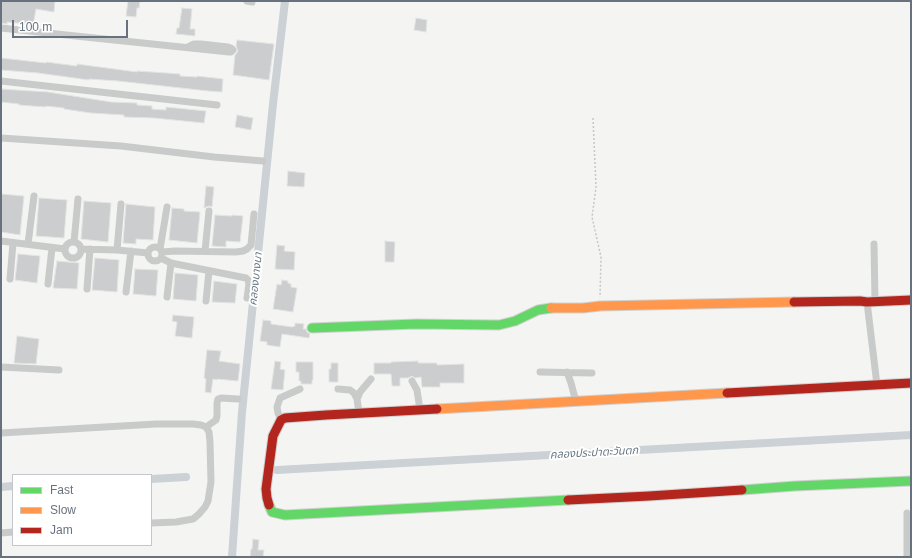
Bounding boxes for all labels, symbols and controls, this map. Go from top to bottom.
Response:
scale bar [14,12,130,38]
text: 100 m [19,20,52,34]
water label: คลองบางนา [247,252,265,306]
water label: คลองประปาตะวันตก [549,444,639,462]
legend [12,474,152,546]
text: Fast [50,483,73,497]
text: Slow [50,503,76,517]
text: Jam [50,523,73,537]

